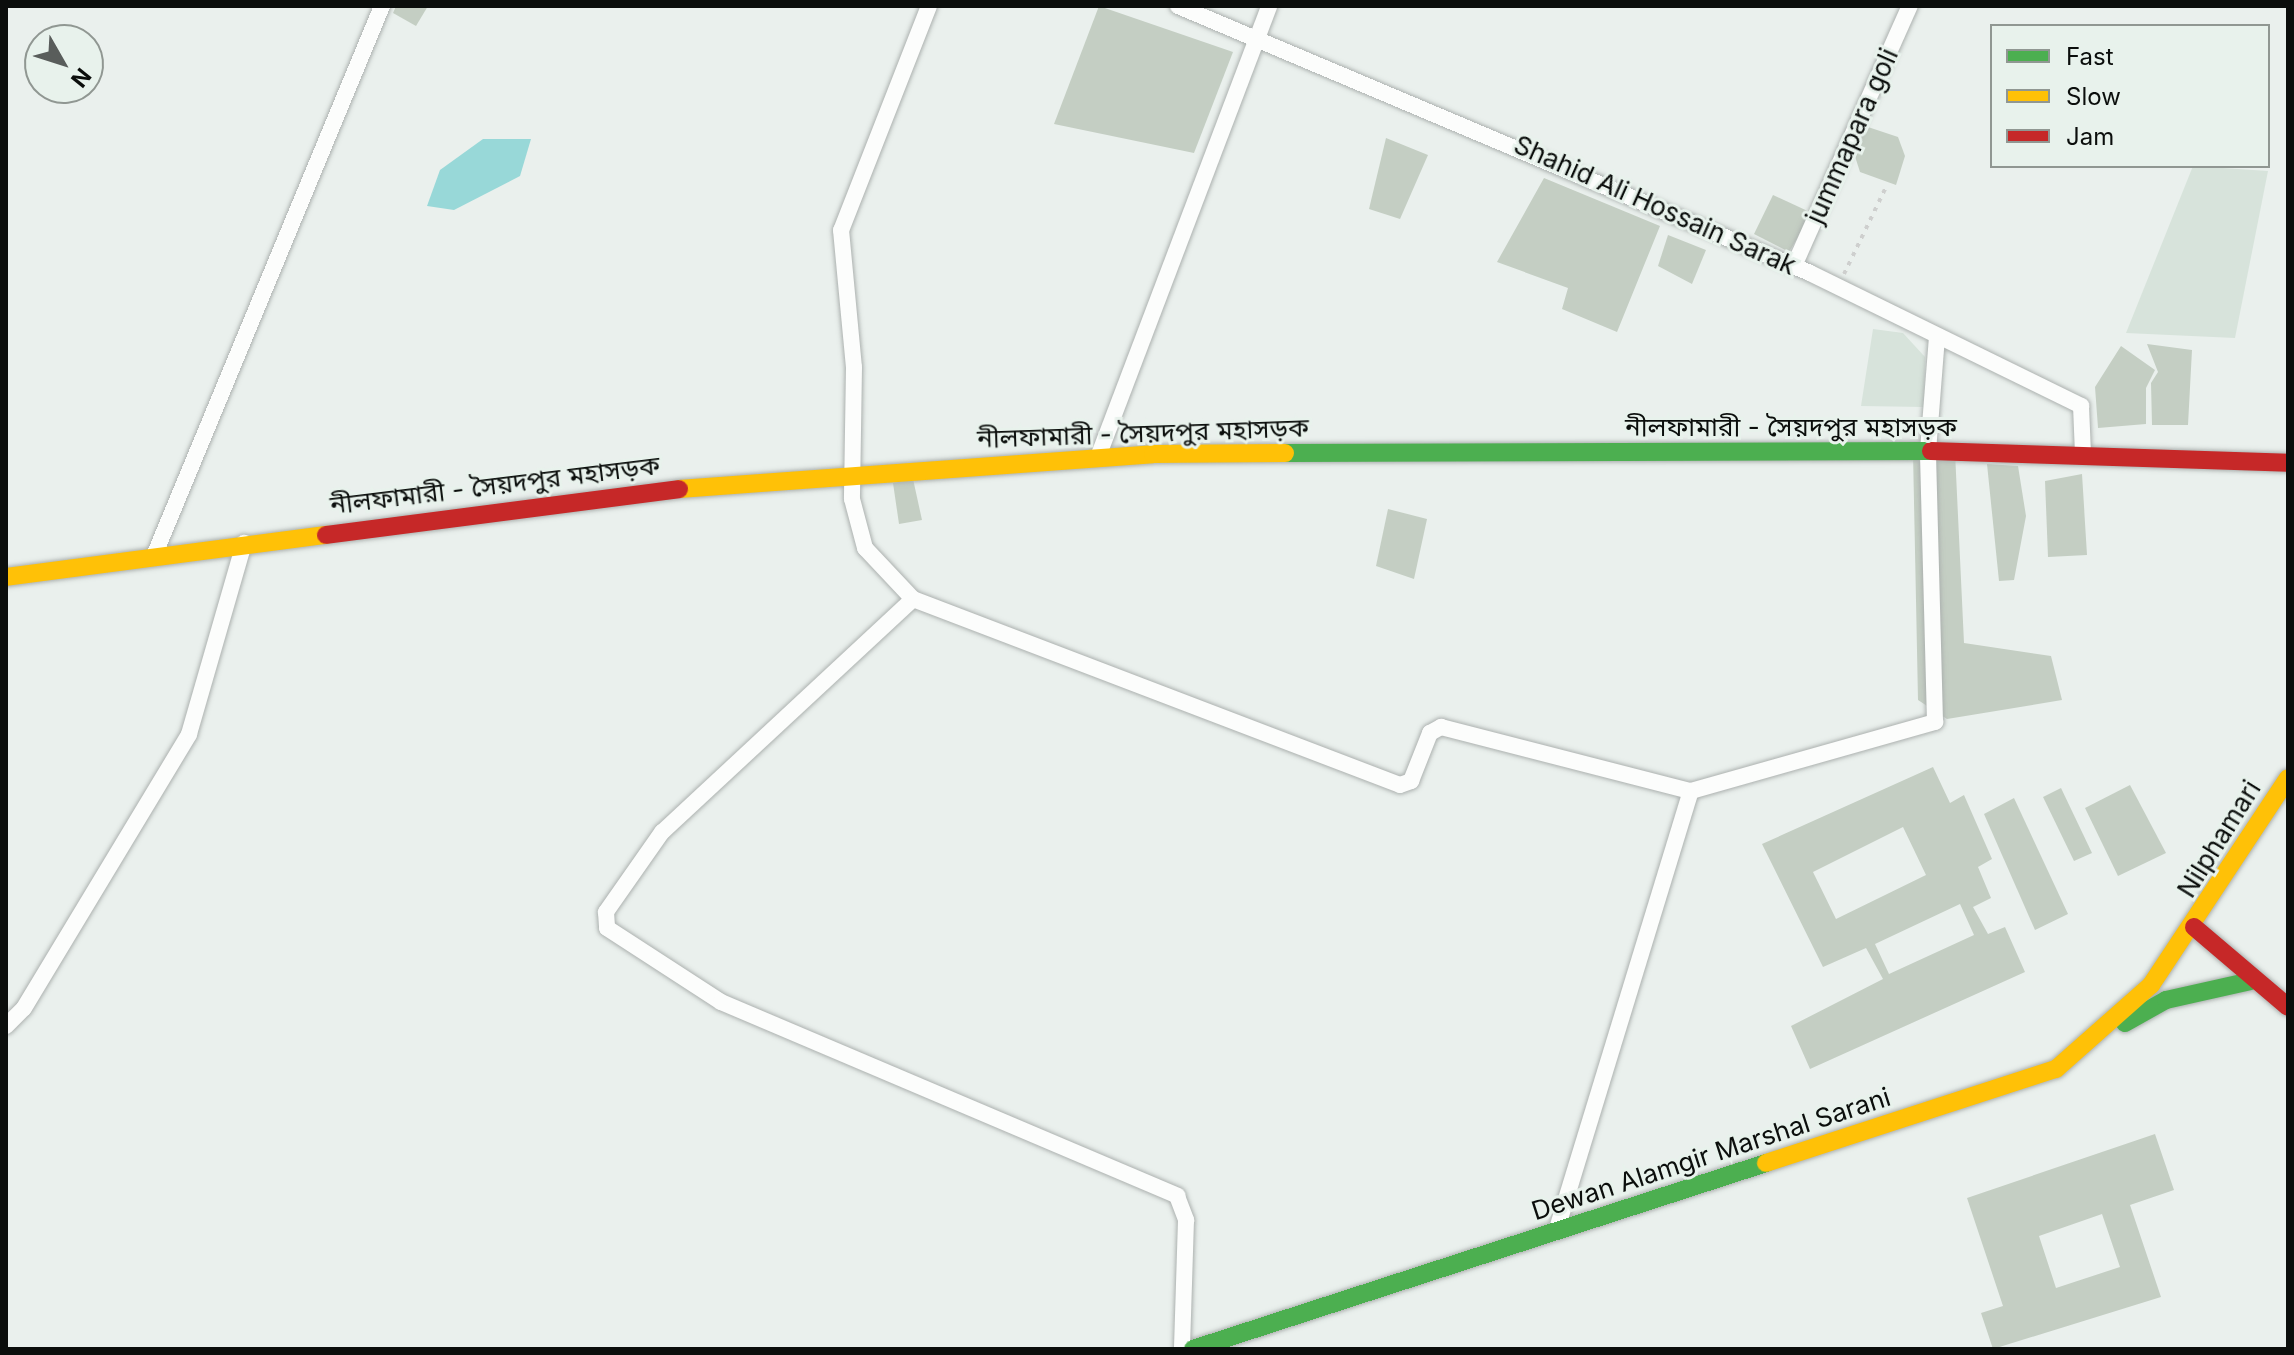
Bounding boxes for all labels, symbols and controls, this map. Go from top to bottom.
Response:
north arrow [24,24,104,104]
legend [1990,24,2270,168]
text: Fast [2066,42,2114,71]
street label: jummapara goli [1799,44,1905,228]
text: N [66,63,96,93]
text: Slow [2066,82,2121,111]
text: Jam [2066,122,2114,151]
street label: Shahid Ali Hossain Sarak [1509,129,1801,281]
street label: নীলফামারী - সৈয়দপুর মহাসড়ক [1625,411,1957,443]
street label: নীলফামারী - সৈয়দপুর মহাসড়ক [977,412,1309,454]
street label: নীলফামারী - সৈয়দপুর মহাসড়ক [328,449,662,521]
street label: Nilphamari [2171,775,2267,903]
street label: Dewan Alamgir Marshal Sarani [1528,1081,1894,1227]

